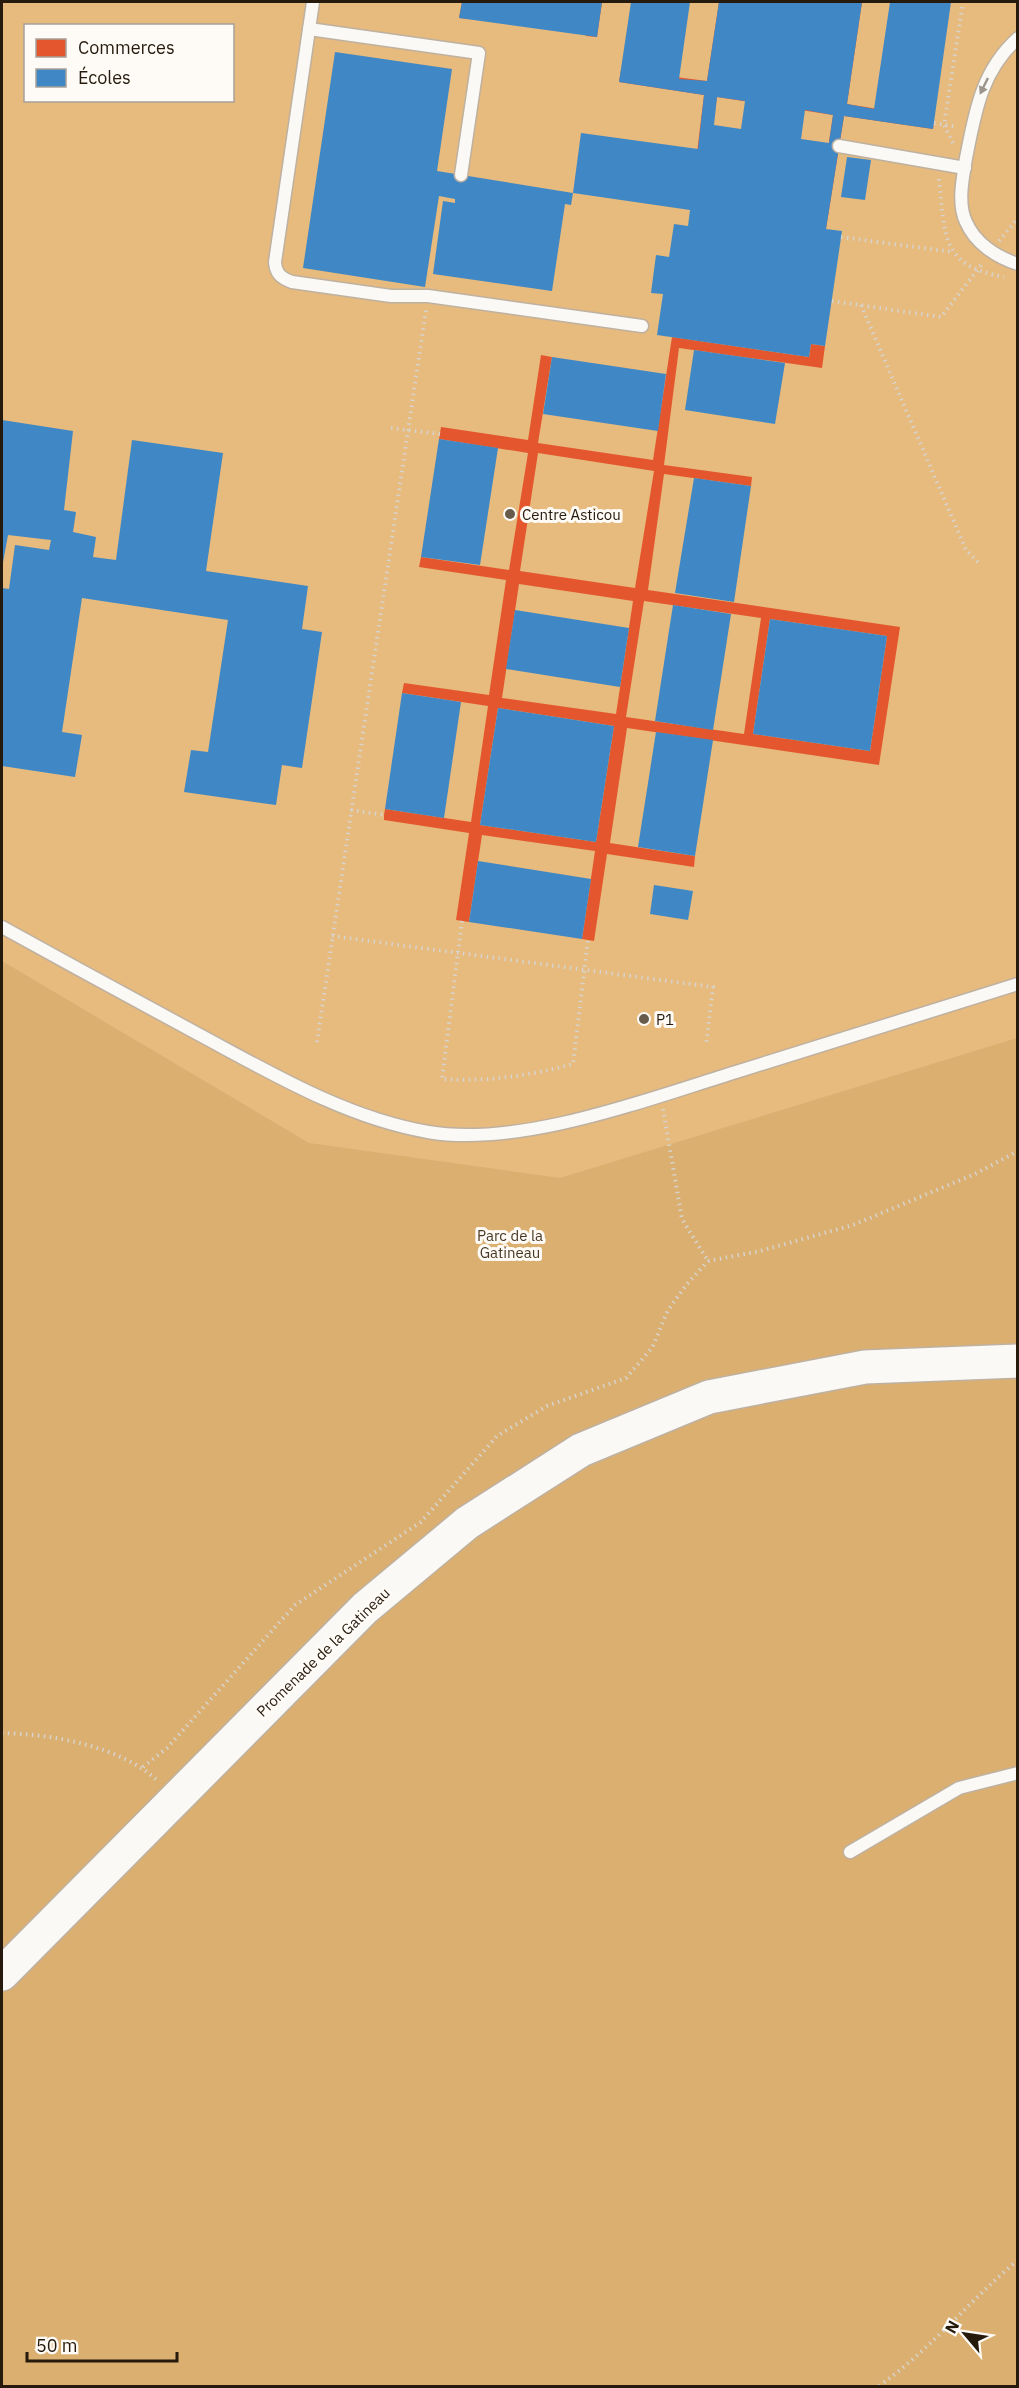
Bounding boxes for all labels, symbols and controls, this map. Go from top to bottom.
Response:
legend [24,24,234,102]
text: Commerces [78,36,175,59]
text: Écoles [78,66,131,89]
one-way arrow [980,77,989,94]
place label: Centre Asticou [522,505,621,524]
marker: Centre Asticou [503,507,517,521]
place label: P1 [656,1010,674,1029]
marker: P1 [637,1012,651,1026]
park label: Parc de la Gatineau [477,1226,543,1262]
street label: Promenade de la Gatineau [252,1583,394,1721]
north arrow [935,2304,995,2364]
text: N [940,2317,963,2337]
scale bar [27,2325,177,2363]
text: 50 m [36,2334,78,2357]

